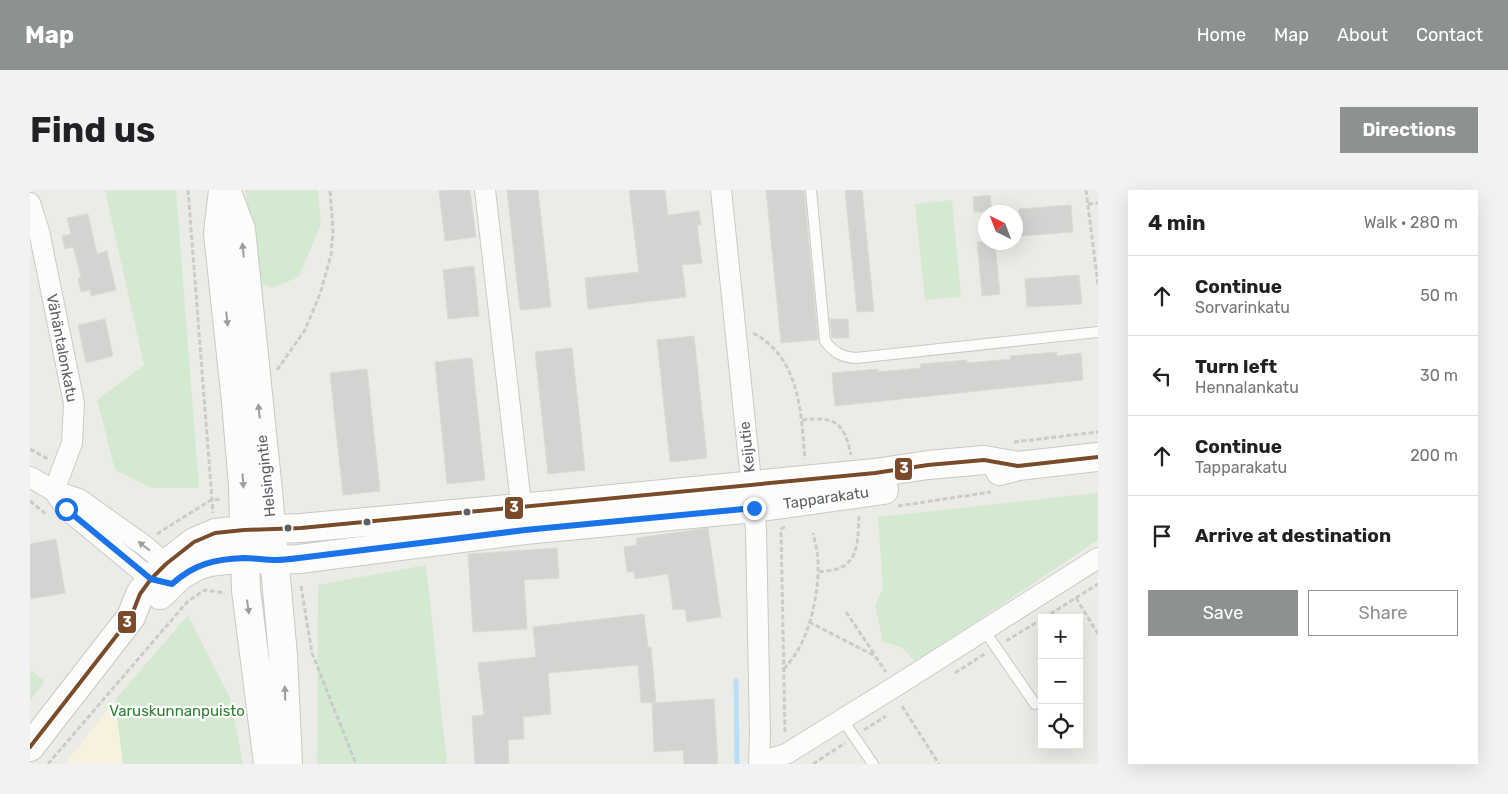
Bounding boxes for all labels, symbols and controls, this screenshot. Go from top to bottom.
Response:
text: Map [25,21,74,49]
text: Home [1197,24,1246,46]
text: Map [1274,24,1309,46]
text: About [1337,24,1388,46]
text: Contact [1416,24,1483,46]
button: Directions [1340,107,1478,153]
text: Find us [30,109,155,151]
north arrow [978,205,1023,250]
text: 4 min [1148,210,1206,235]
text: Walk · 280 m [1364,213,1458,232]
one-way arrow [239,241,247,257]
text: Continue [1195,275,1282,298]
icon: ahead [1148,282,1176,310]
text: 50 m [1420,286,1458,305]
street label: Vähäntalonkatu [43,292,81,404]
text: Sorvarinkatu [1195,298,1290,317]
one-way arrow [223,312,231,328]
text: Turn left [1195,355,1277,378]
icon: left [1148,362,1176,390]
text: 30 m [1420,366,1458,385]
text: Hennalankatu [1195,378,1299,397]
one-way arrow [255,403,263,419]
street label: Keijutie [735,421,759,473]
street label: Helsingintie [253,434,279,518]
text: Continue [1195,435,1282,458]
icon: ahead [1148,442,1176,470]
text: 200 m [1410,446,1458,465]
line badge: 3 [894,457,913,481]
text: Tapparakatu [1195,458,1287,477]
text: 3 [899,460,909,477]
one-way arrow [239,473,247,489]
street label: Tapparakatu [782,483,870,513]
line badge: 3 [504,496,524,520]
route end [743,497,766,520]
route start [55,498,78,521]
text: 3 [509,499,519,516]
unlabelled marker [462,507,472,517]
unlabelled marker [362,517,372,527]
icon: arrive [1148,522,1176,550]
unlabelled marker [283,523,293,533]
text: Arrive at destination [1195,524,1391,547]
one-way arrow [138,540,151,551]
button: Save [1148,590,1298,636]
button: Share [1308,590,1458,636]
one-way arrow [244,599,252,615]
line badge: 3 [117,610,137,634]
text: 3 [122,614,132,631]
map controls [1038,614,1083,749]
button: + [1038,614,1083,659]
button: − [1038,659,1083,704]
one-way arrow [280,684,288,700]
park label: Varuskunnanpuisto [109,702,245,720]
button: locate [1038,704,1083,749]

